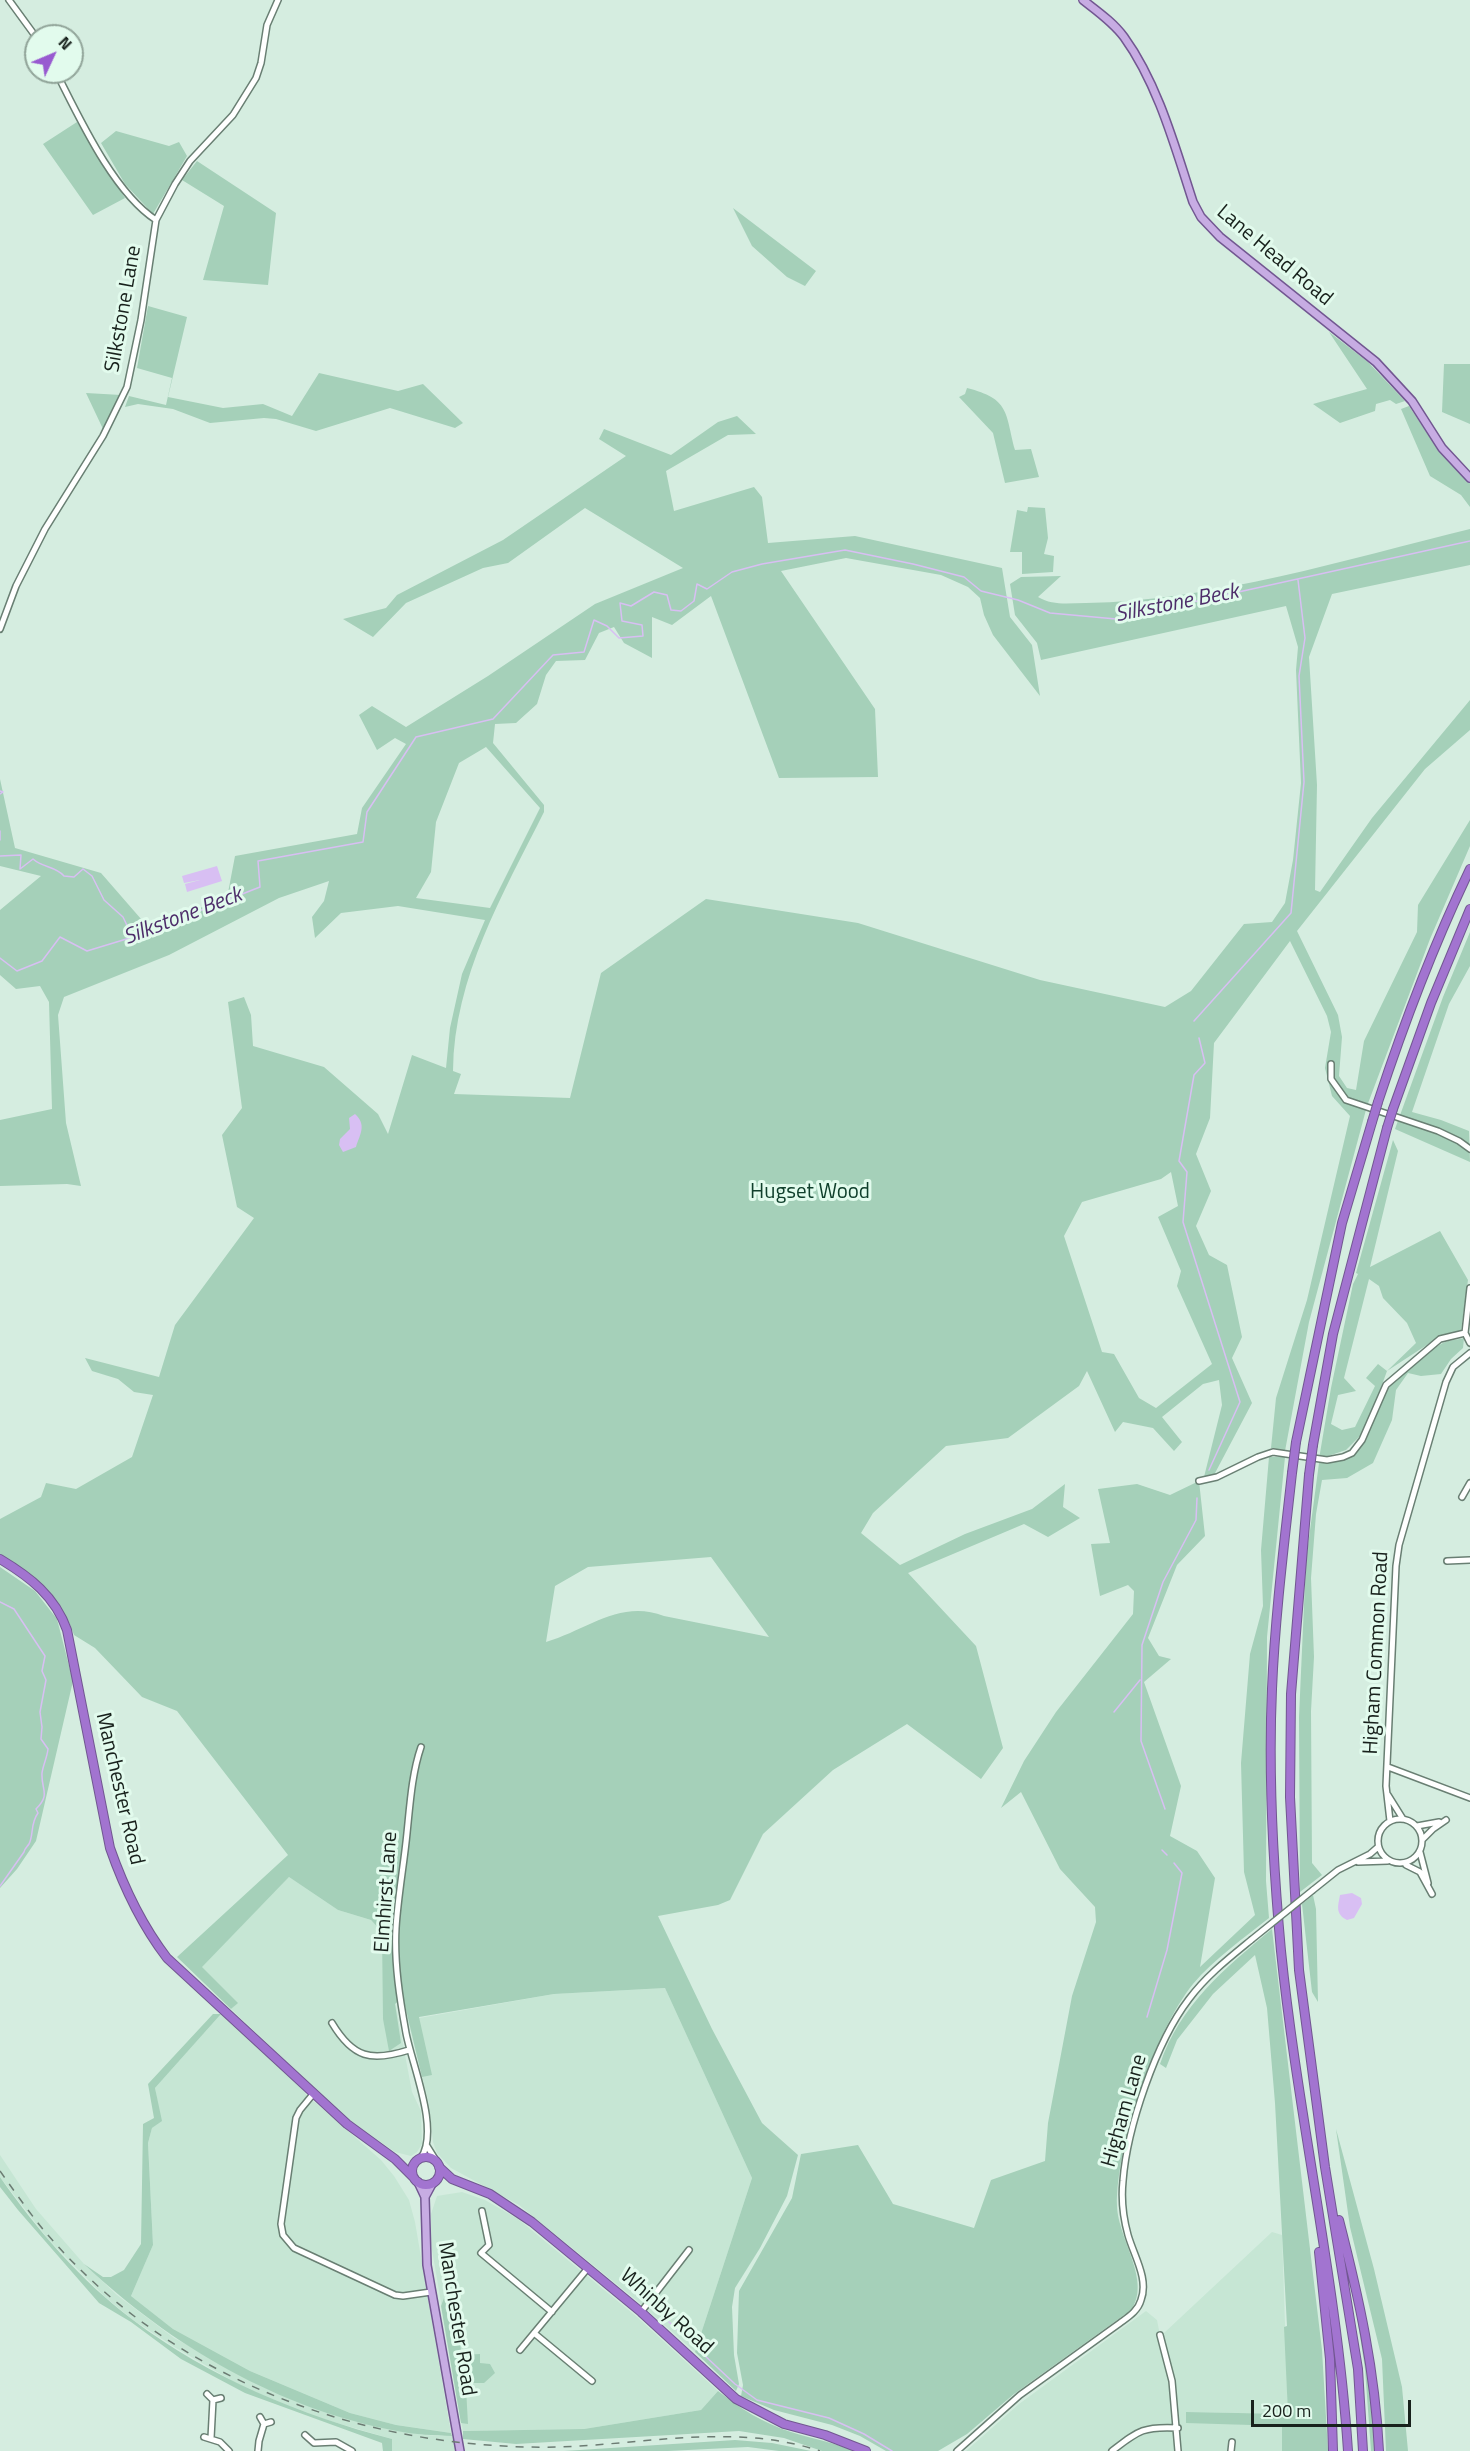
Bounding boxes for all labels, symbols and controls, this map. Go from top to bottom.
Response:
north arrow [24,24,84,84]
text: N [53,31,78,55]
street label: Lane Head Road [1211,200,1337,312]
street label: Silkstone Lane [100,244,148,374]
water label: Silkstone Beck [1113,579,1241,629]
water label: Silkstone Beck [120,882,246,952]
park label: Hugset Wood [750,1180,870,1206]
street label: Higham Common Road [1359,1551,1395,1755]
street label: Manchester Road [89,1710,149,1868]
street label: Elmhirst Lane [370,1831,404,1953]
street label: Higham Lane [1097,2052,1153,2170]
street label: Manchester Road [431,2240,481,2398]
street label: Whinby Road [614,2264,718,2360]
scale bar [1254,2388,1414,2426]
text: 200 m [1262,2397,1311,2424]

